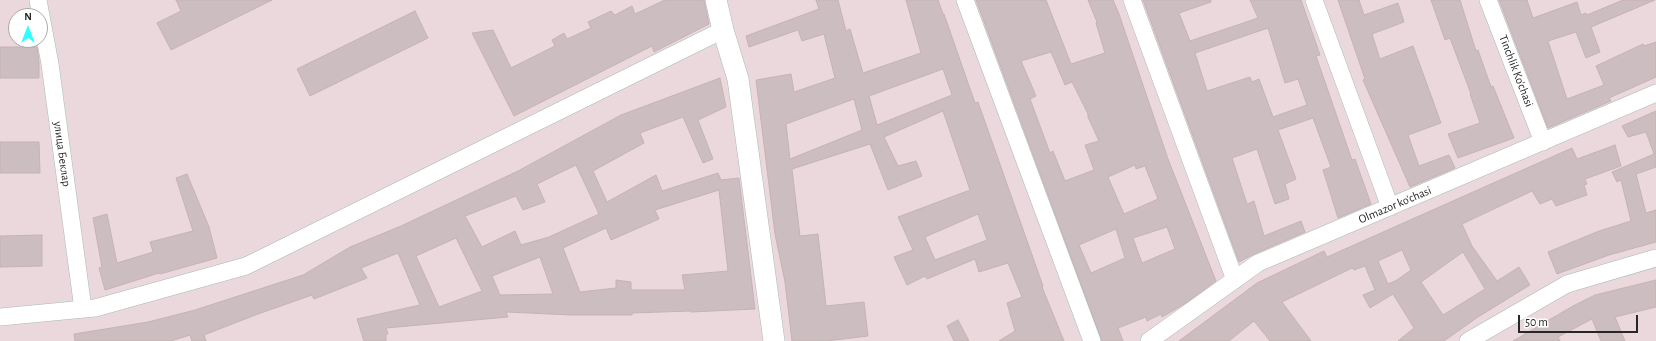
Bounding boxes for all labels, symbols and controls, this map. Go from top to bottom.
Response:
north arrow [8,8,48,48]
text: N [24,11,32,22]
street label: Tinchlik Ko’chasi [1496,33,1536,109]
street label: улица Беклар [50,121,74,187]
street label: Olmazor ko'chasi [1356,183,1434,227]
scale bar [1520,307,1640,333]
text: 50 m [1525,316,1548,328]

